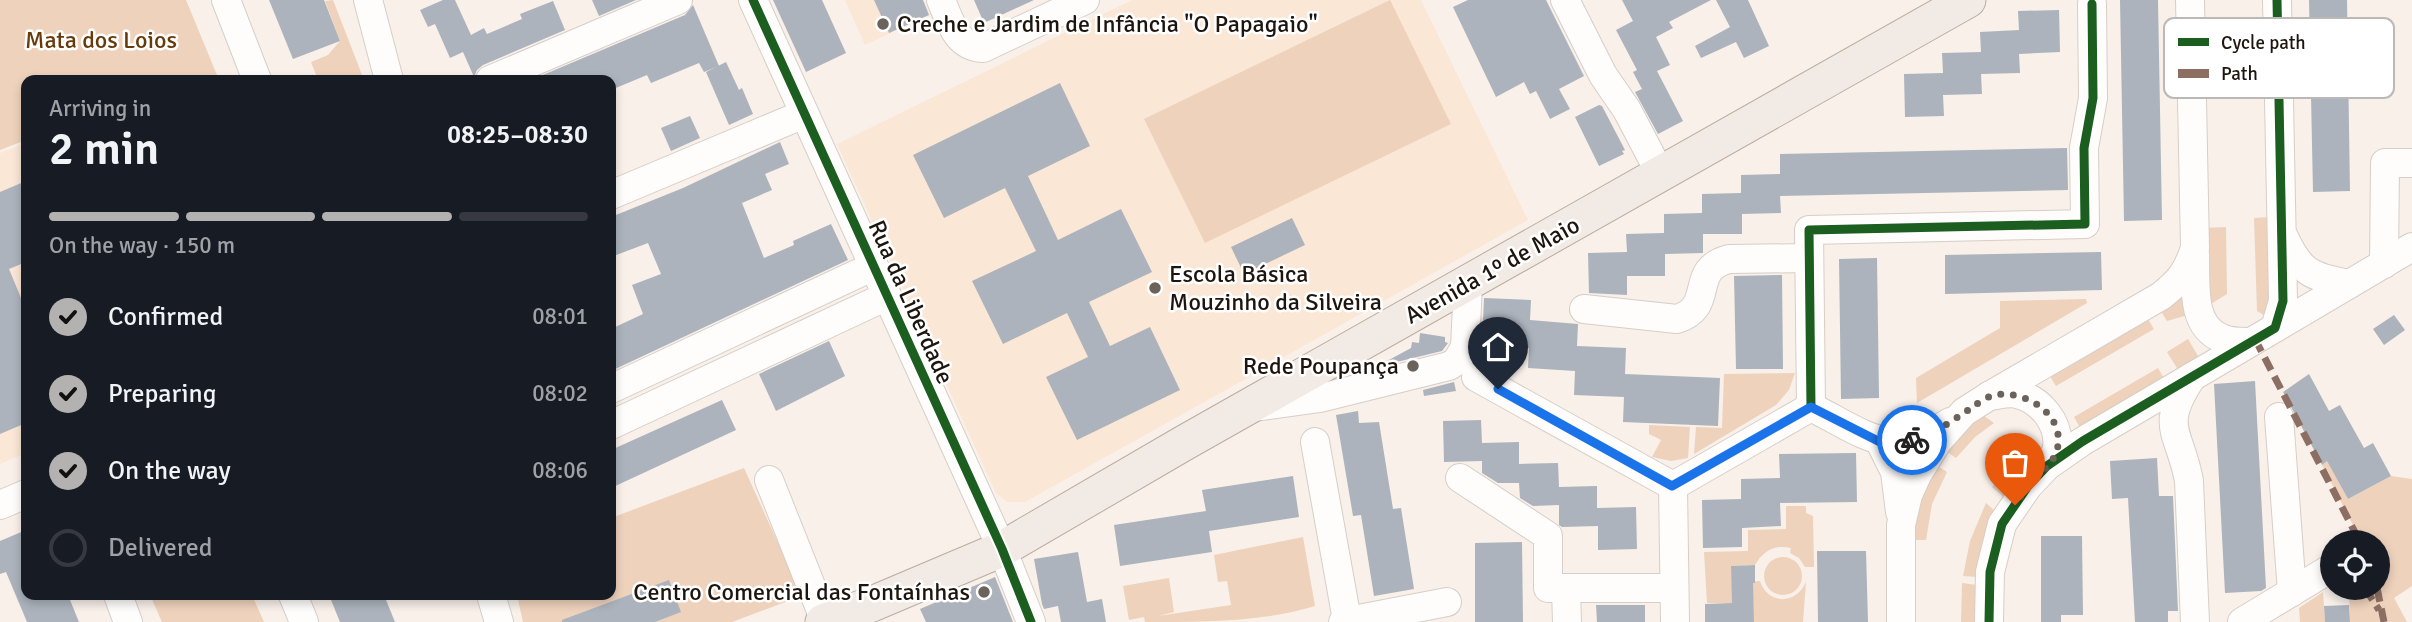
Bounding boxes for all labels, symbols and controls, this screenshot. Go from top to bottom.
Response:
place label: Creche e Jardim de Infância "O Papagaio" [897,9,1318,39]
marker: Creche e Jardim de Infância "O Papagaio" [875,16,891,32]
legend [2164,18,2394,98]
park label: Mata dos Loios [25,25,177,55]
text: Cycle path [2221,31,2306,55]
text: Path [2221,62,2258,86]
text: Arriving in [49,94,151,123]
text: 08:25–08:30 [447,119,588,151]
text: 2 min [49,121,159,177]
street label: Avenida 1º de Maio [1399,210,1585,330]
street label: Rua da Liberdade [861,215,961,389]
text: On the way · 150 m [49,231,235,260]
place label: Escola Básica Mouzinho da Silveira [1169,259,1382,317]
marker: Escola Básica Mouzinho da Silveira [1147,280,1163,296]
icon: check [49,298,87,336]
text: Confirmed [108,301,223,333]
text: 08:01 [532,302,588,331]
pin [1468,317,1528,389]
icon: home [1479,328,1517,366]
place label: Rede Poupança [1243,351,1399,381]
marker: Rede Poupança [1405,358,1421,374]
icon: check [49,375,87,413]
text: Preparing [108,378,216,410]
text: 08:02 [532,379,588,408]
courier [1877,405,1947,475]
icon: bike [1893,421,1931,459]
pin [1985,433,2045,505]
icon: bag [1996,444,2034,482]
icon: check [49,452,87,490]
text: On the way [108,455,231,487]
text: 08:06 [532,456,588,485]
map controls [2320,530,2390,600]
button: locate [2320,530,2390,600]
text: Delivered [108,532,213,564]
place label: Centro Comercial das Fontaínhas [633,577,970,607]
marker: Centro Comercial das Fontaínhas [976,584,992,600]

